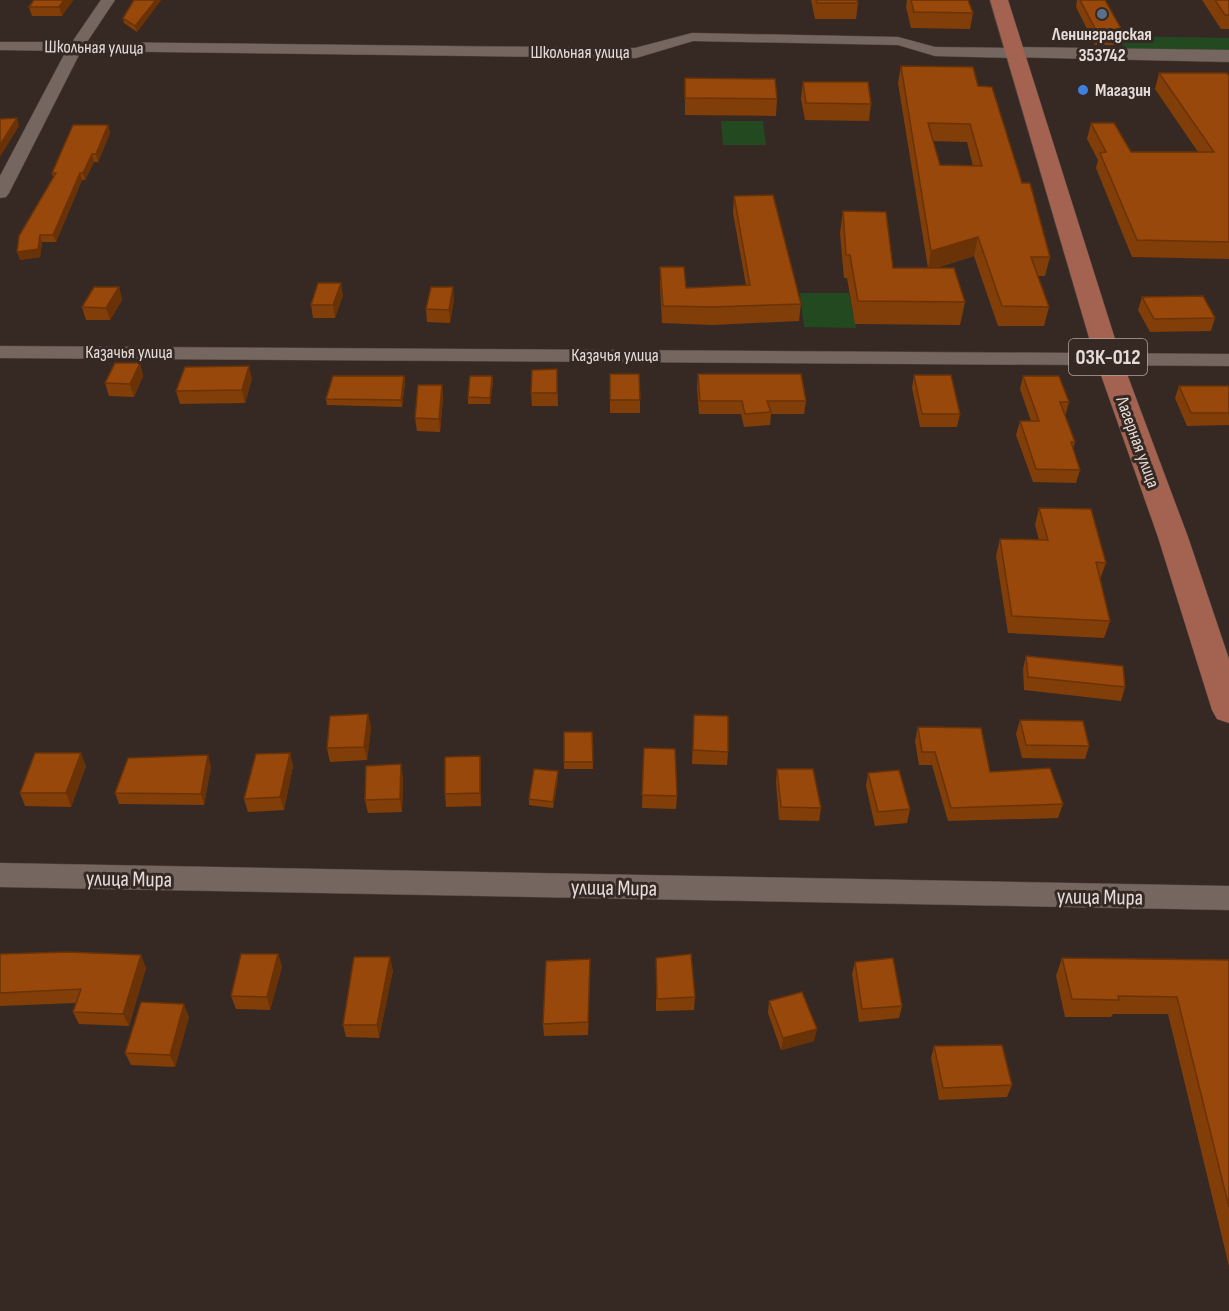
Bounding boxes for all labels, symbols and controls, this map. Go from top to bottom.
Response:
marker: Ленинградская 353742 [1095,7,1109,21]
place label: Ленинградская 353742 [1051,24,1152,66]
street label: Школьная улица [44,36,144,59]
street label: Школьная улица [530,42,630,63]
place label: Магазин [1095,80,1151,101]
marker: Магазин [1076,83,1090,97]
road number: 03К-012 [1069,339,1147,375]
street label: Казачья улица [85,342,173,363]
street label: Казачья улица [571,345,659,366]
street label: Лагерная улица [1111,393,1164,491]
street label: улица Мира [86,865,172,894]
street label: улица Мира [571,874,657,903]
street label: улица Мира [1057,883,1143,912]

